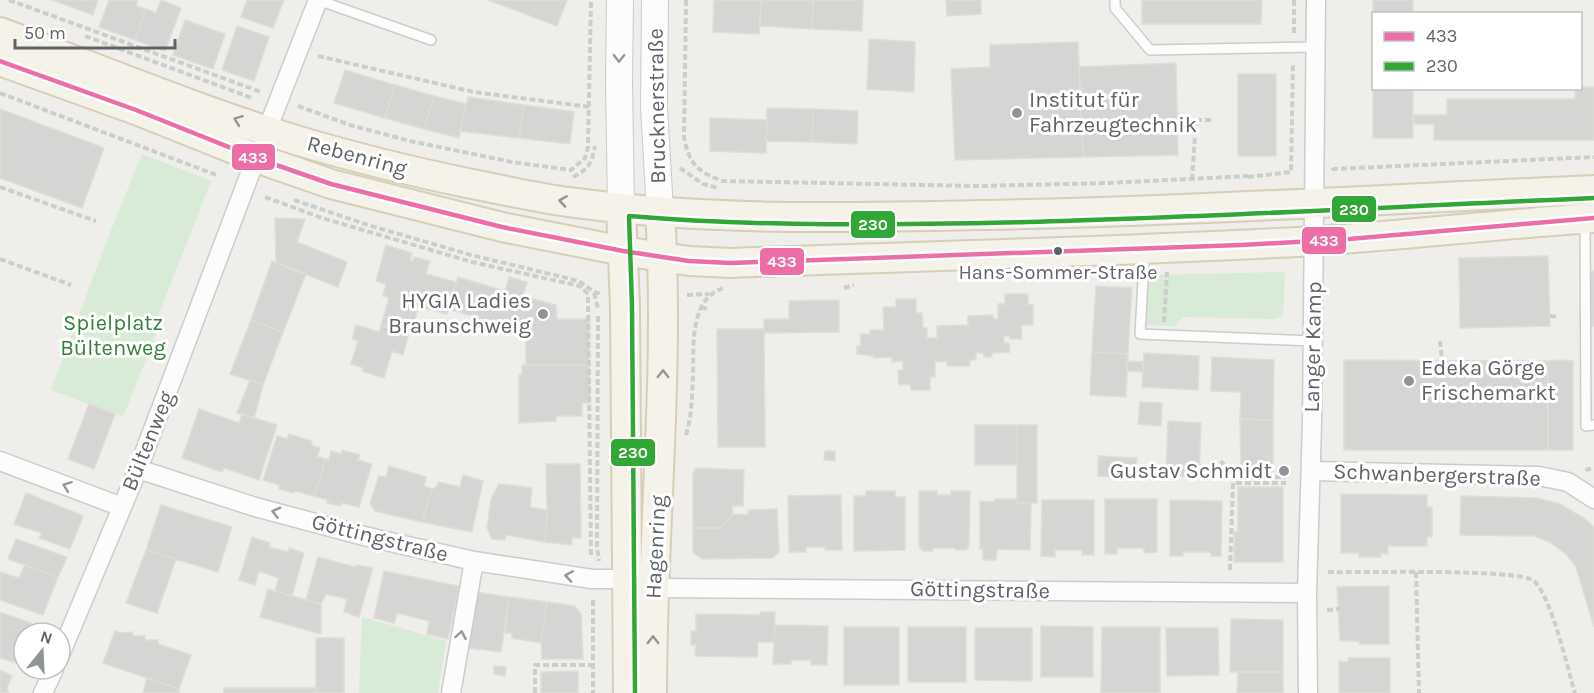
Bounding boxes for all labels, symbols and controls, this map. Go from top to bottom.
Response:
scale bar [15,12,176,50]
legend [1372,12,1582,90]
text: 50 m [24,22,66,44]
text: 433 [1426,25,1457,47]
street label: Brucknerstraße [643,28,671,184]
one-way arrow [613,54,625,63]
text: 230 [1426,55,1458,77]
place label: Institut für Fahrzeugtechnik [1029,87,1197,138]
marker: Institut für Fahrzeugtechnik [1010,106,1024,120]
one-way arrow [233,114,244,127]
street label: Rebenring [304,130,410,182]
line badge: 433 [231,143,276,171]
text: 433 [238,148,268,167]
one-way arrow [559,195,569,208]
line badge: 230 [1331,195,1377,223]
text: 230 [1339,200,1369,219]
line badge: 230 [850,210,896,239]
text: 230 [858,215,888,234]
line badge: 433 [1301,226,1347,255]
text: 433 [1309,231,1339,250]
marker: Hans-Sommer-Straße [1052,245,1064,257]
line badge: 433 [759,247,805,276]
text: 433 [767,252,797,271]
place label: Hans-Sommer-Straße [958,261,1158,284]
street label: Langer Kamp [1299,281,1327,413]
place label: HYGIA Ladies Braunschweig [388,288,532,339]
marker: HYGIA Ladies Braunschweig [536,307,550,321]
park label: Spielplatz Bültenweg [60,310,166,361]
place label: Edeka Görge Frischemarkt [1421,355,1556,406]
one-way arrow [656,370,669,379]
marker: Edeka Görge Frischemarkt [1402,374,1416,388]
street label: Bültenweg [116,387,180,495]
line badge: 230 [610,438,656,467]
text: 230 [618,443,648,462]
place label: Gustav Schmidt [1110,458,1272,484]
street label: Schwanbergerstraße [1333,458,1541,492]
marker: Gustav Schmidt [1277,464,1291,478]
one-way arrow [63,481,73,494]
street label: Hagenring [640,494,672,600]
one-way arrow [271,507,281,520]
street label: Göttingstraße [309,508,451,568]
one-way arrow [565,570,574,582]
street label: Göttingstraße [910,576,1050,604]
north arrow [12,621,72,681]
text: N [38,626,55,648]
one-way arrow [454,631,467,641]
one-way arrow [646,636,659,645]

